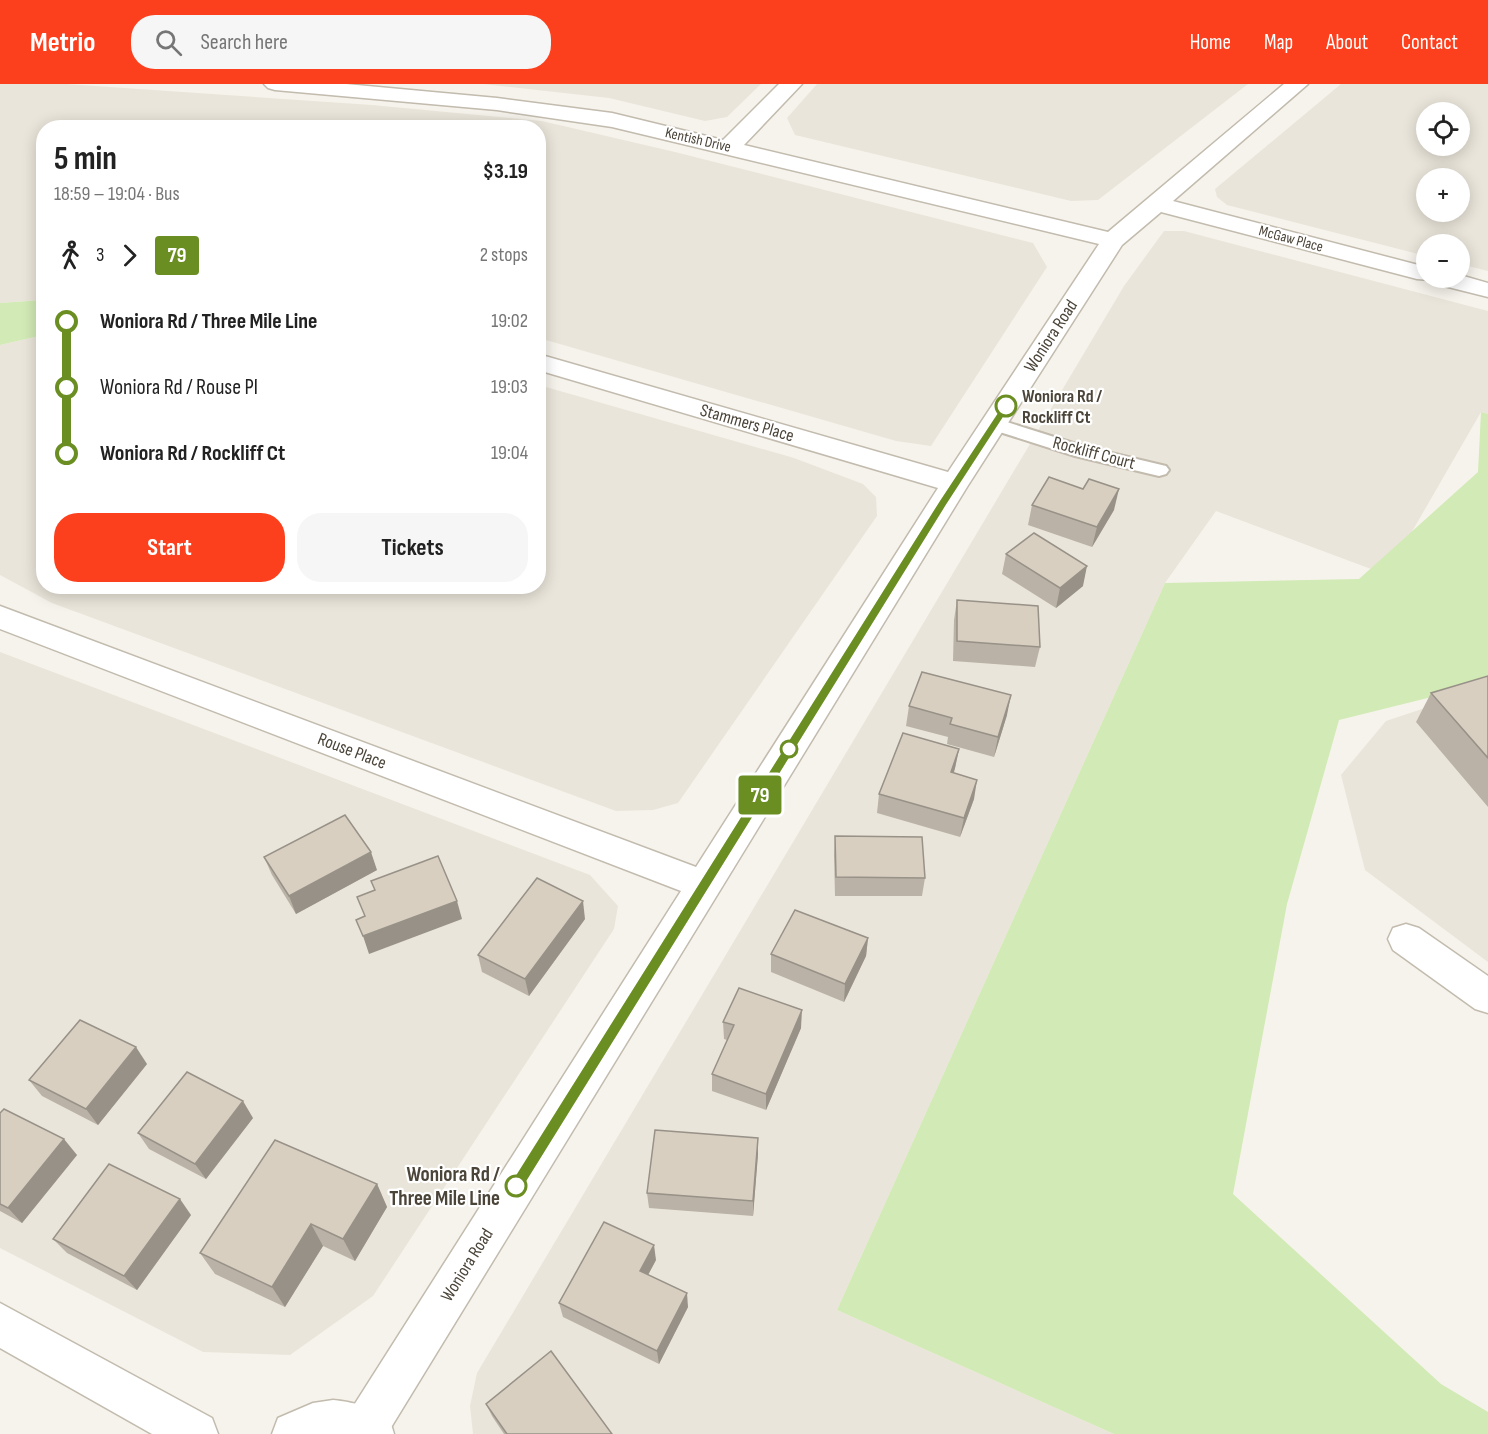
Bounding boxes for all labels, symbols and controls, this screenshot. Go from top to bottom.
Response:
search box [131,15,551,69]
text: Metrio [30,26,95,59]
icon: search [152,26,185,59]
text: Search here [200,29,288,56]
text: Home [1190,30,1231,55]
text: Map [1264,30,1293,55]
text: About [1326,30,1368,55]
text: Contact [1401,30,1458,55]
map controls [1416,102,1470,288]
button: locate [1416,102,1470,156]
street label: Kentish Drive [663,123,733,157]
text: 5 min [54,139,117,179]
text: $3.19 [483,158,528,185]
button: + [1416,168,1470,222]
text: 18:59 – 19:04 · Bus [54,182,180,206]
street label: McGaw Place [1257,221,1325,257]
button: − [1416,234,1470,288]
icon: walk [54,239,87,272]
icon: forward [113,239,146,272]
text: 3 [96,243,104,267]
text: 79 [167,243,187,268]
text: 2 stops [480,243,528,267]
street label: Woniora Road [1020,296,1082,376]
text: Woniora Rd / Three Mile Line [100,308,317,335]
text: 19:02 [491,309,528,333]
text: Woniora Rd / Rouse Pl [100,374,258,401]
text: 19:03 [491,375,528,399]
place label: Woniora Rd / Rockliff Ct [1022,386,1102,428]
marker: Woniora Rd / Rockliff Ct [995,395,1017,417]
street label: Stammers Place [698,400,796,446]
street label: Rockliff Court [1051,432,1138,474]
text: Woniora Rd / Rockliff Ct [100,440,285,467]
text: 19:04 [491,441,528,465]
button: Start [54,513,285,582]
button: Tickets [297,513,528,582]
street label: Rouse Place [315,728,389,774]
unlabelled marker [780,740,798,758]
line badge: 79 [733,776,787,814]
text: 79 [750,783,770,808]
place label: Woniora Rd / Three Mile Line [389,1162,500,1211]
marker: Woniora Rd / Three Mile Line [505,1175,527,1197]
street label: Woniora Road [436,1225,498,1305]

